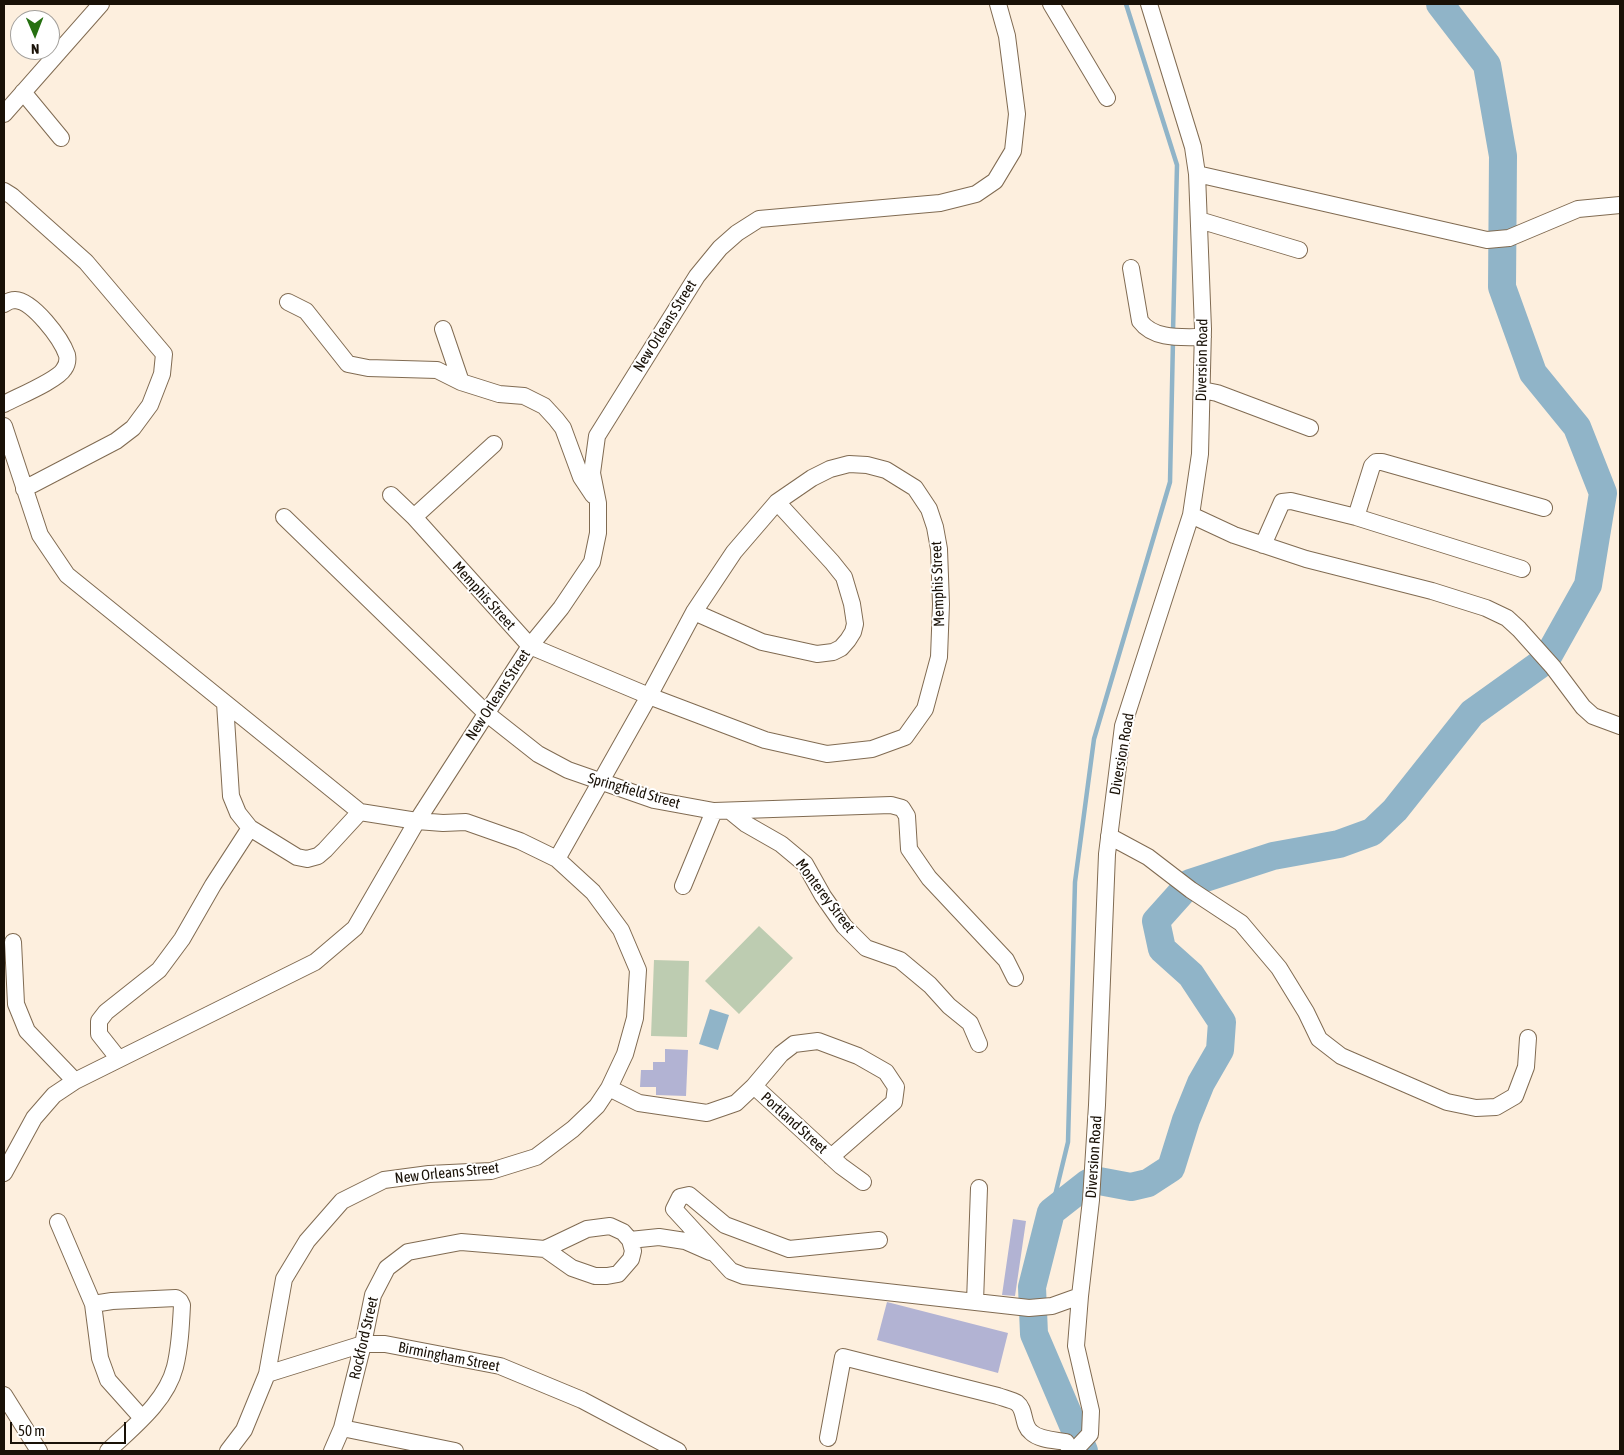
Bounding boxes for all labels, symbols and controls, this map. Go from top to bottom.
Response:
north arrow [10,10,60,60]
text: N [31,41,40,57]
street label: New Orleans Street [630,277,700,375]
street label: Diversion Road [1192,318,1212,402]
street label: Memphis Street [928,541,948,627]
street label: Memphis Street [449,558,519,634]
street label: New Orleans Street [462,646,534,744]
street label: Diversion Road [1106,712,1138,796]
street label: Springfield Street [586,769,682,813]
street label: Monterey Street [791,856,859,936]
street label: Portland Street [757,1088,831,1158]
street label: Diversion Road [1082,1115,1106,1199]
street label: New Orleans Street [394,1159,500,1187]
street label: Rockford Street [346,1295,382,1381]
street label: Birmingham Street [397,1338,501,1376]
scale bar [12,1412,129,1444]
text: 50 m [18,1422,45,1439]

